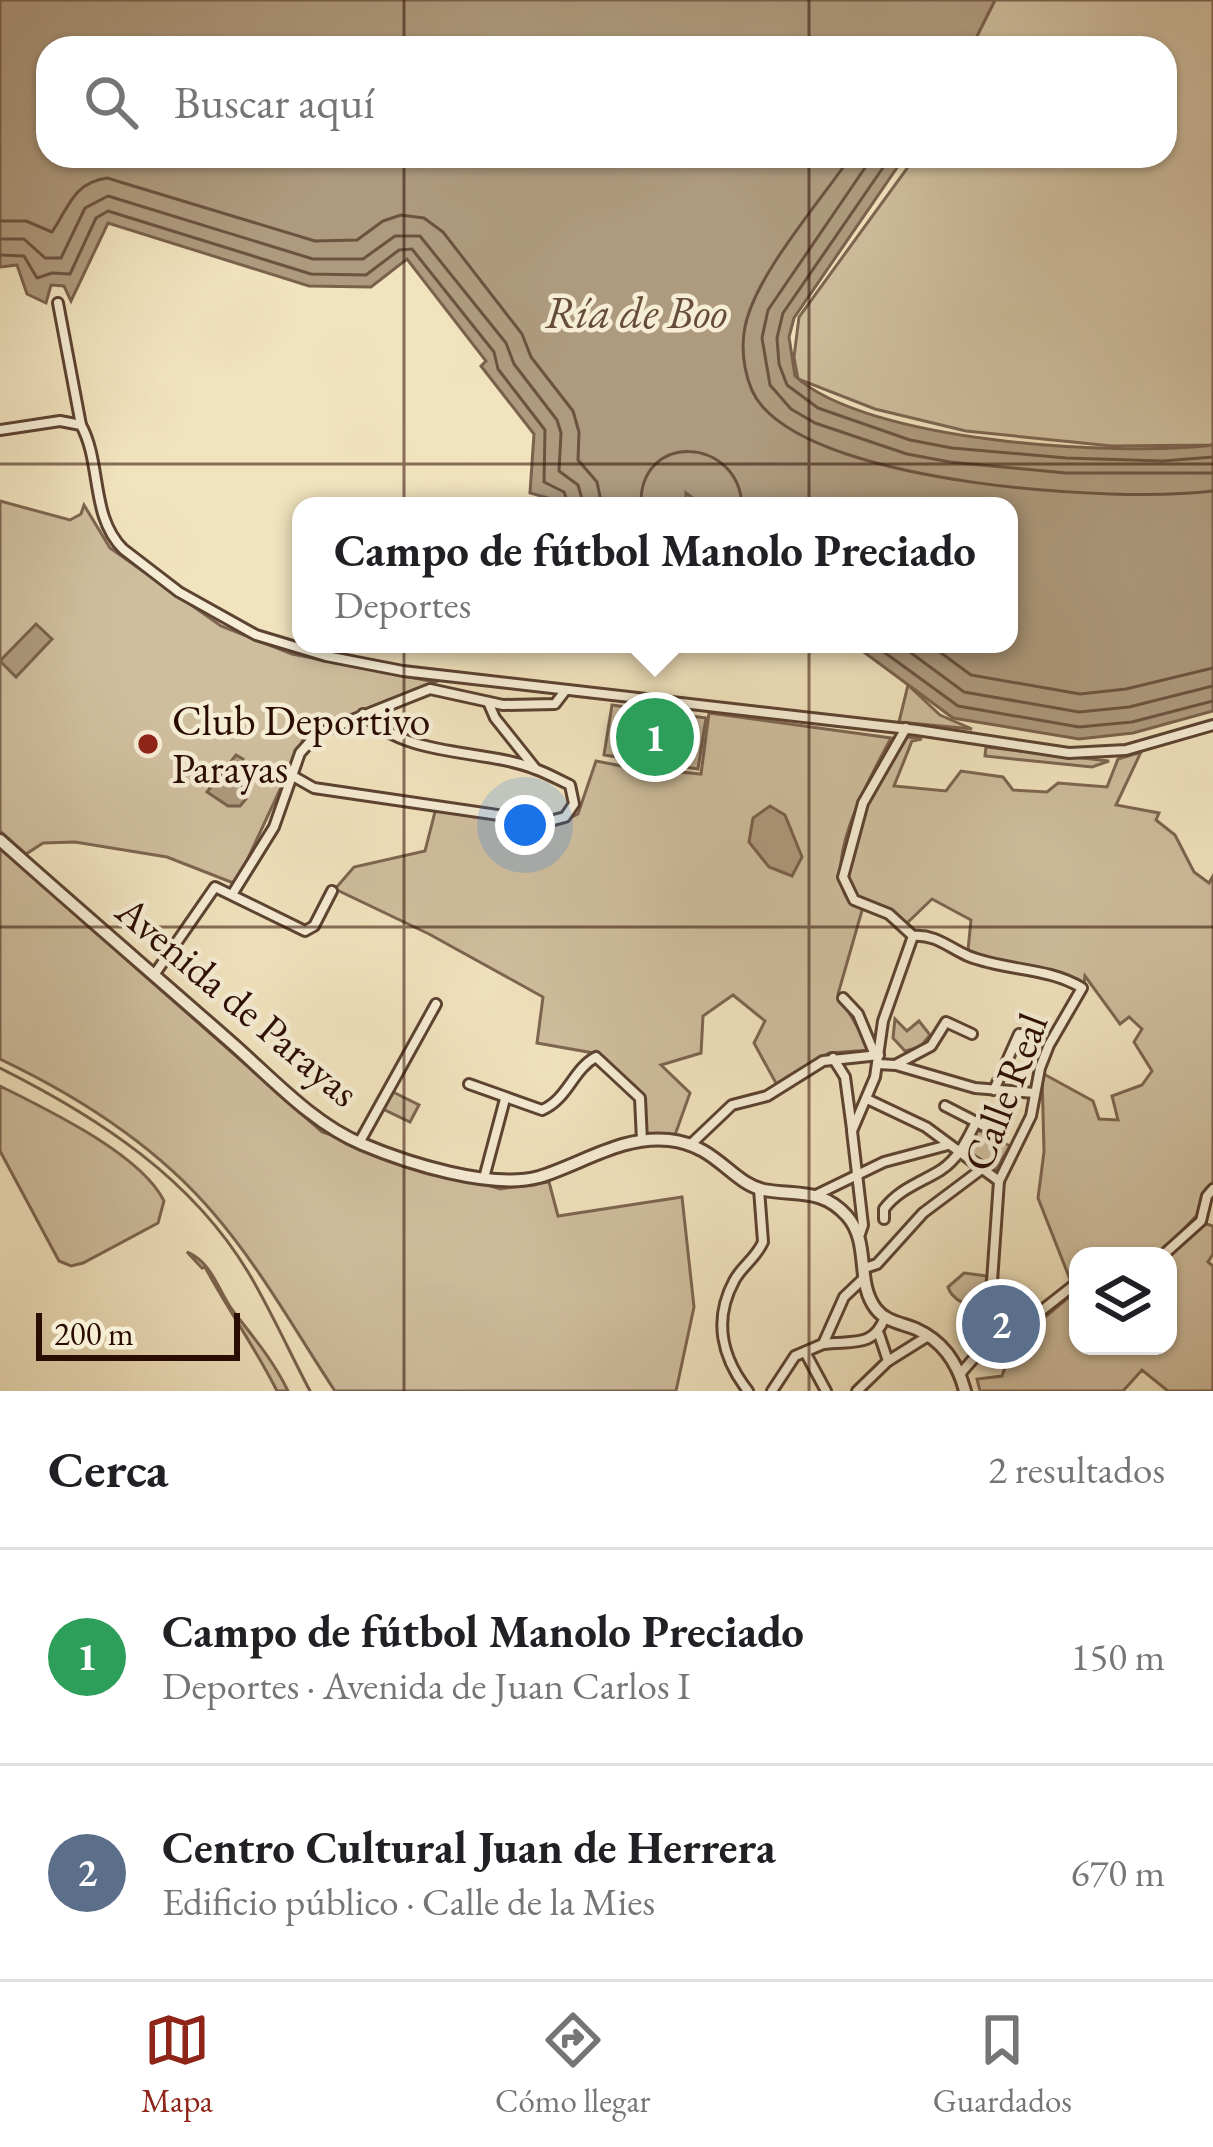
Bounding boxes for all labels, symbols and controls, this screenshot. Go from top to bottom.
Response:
search box [36,36,1177,168]
icon: search [78,69,144,135]
text: Buscar aquí [174,73,374,131]
water label: Ría de Boo [545,283,727,341]
popup [292,497,1018,653]
text: Campo de fútbol Manolo Preciado [334,521,976,579]
text: Deportes [334,579,471,630]
pin: 1 [616,692,694,782]
place label: Club Deportivo Parayas [172,693,430,796]
marker: Club Deportivo Parayas [135,731,161,757]
your location [495,795,555,855]
street label: Avenida de Parayas [104,883,371,1119]
street label: Calle Real [950,1005,1060,1179]
map controls [1069,1247,1177,1355]
button: layers [1069,1247,1177,1355]
pin: 2 [962,1279,1040,1369]
scale bar [36,1307,240,1360]
text: 200 m [54,1312,134,1355]
text: Cerca [48,1436,168,1502]
text: 2 resultados [988,1444,1165,1495]
text: Campo de fútbol Manolo Preciado [162,1602,804,1660]
text: 1 [77,1631,97,1682]
text: 150 m [1071,1631,1165,1682]
text: Deportes · Avenida de Juan Carlos I [162,1660,691,1711]
text: Centro Cultural Juan de Herrera [162,1818,776,1876]
text: 2 [77,1847,97,1898]
text: 670 m [1071,1847,1165,1898]
text: Edificio público · Calle de la Mies [162,1876,655,1927]
tab: Mapa [141,2007,213,2122]
tab: Cómo llegar [495,2007,651,2122]
tab: Guardados [933,2007,1072,2122]

